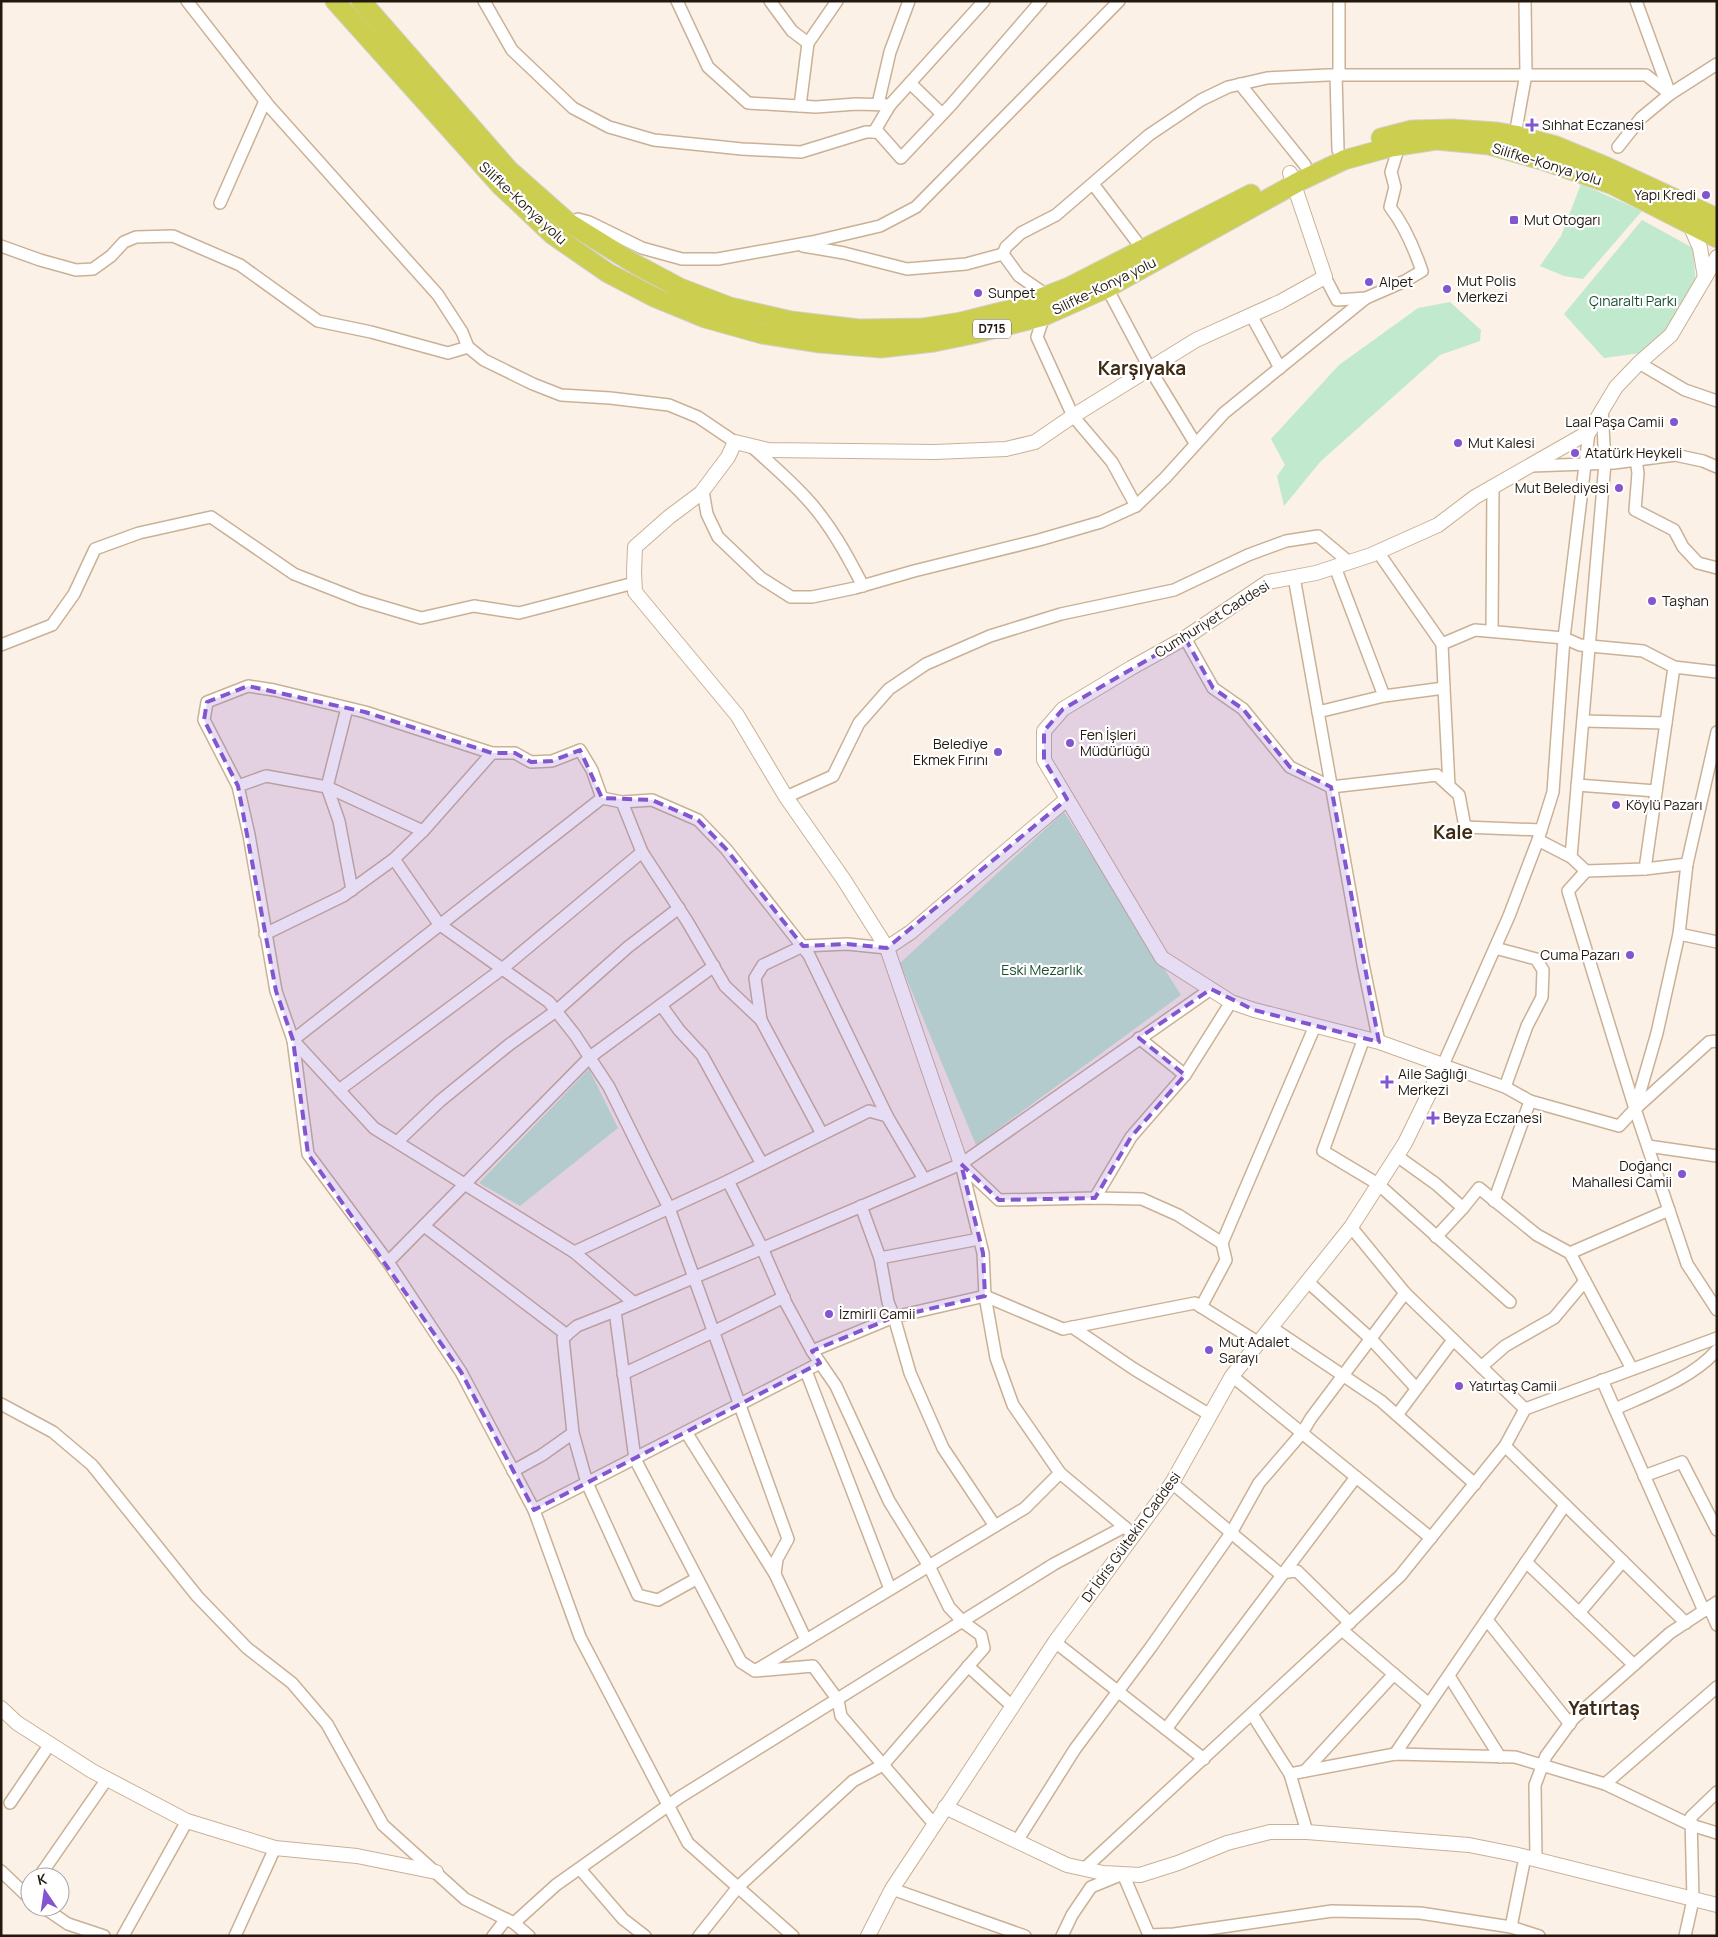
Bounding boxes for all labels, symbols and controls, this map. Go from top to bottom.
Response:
place label: Sıhhat Eczanesi [1542,115,1644,134]
marker: Sıhhat Eczanesi [1526,119,1538,131]
street label: Silifke-Konya yolu [1490,138,1604,189]
street label: Silifke-Konya yolu [475,157,571,248]
place label: Yapı Kredi [1634,185,1696,204]
marker: Yapı Kredi [1700,189,1712,201]
place label: Mut Otogarı [1524,210,1601,229]
marker: Mut Otogarı [1508,214,1520,226]
street label: Silifke-Konya yolu [1049,252,1159,319]
place label: Mut Polis Merkezi [1457,271,1516,306]
place label: Alpet [1379,272,1414,291]
marker: Alpet [1363,276,1375,288]
place label: Sunpet [988,283,1036,302]
marker: Mut Polis Merkezi [1441,283,1453,295]
marker: Sunpet [972,287,984,299]
park label: Çınaraltı Parkı [1589,291,1677,310]
road number: D715 [973,320,1011,338]
district label: Karşıyaka [1098,355,1186,381]
place label: Laal Paşa Camii [1565,412,1664,431]
marker: Laal Paşa Camii [1668,416,1680,428]
place label: Mut Kalesi [1468,433,1535,452]
marker: Mut Kalesi [1452,437,1464,449]
place label: Atatürk Heykeli [1585,443,1682,462]
marker: Atatürk Heykeli [1569,447,1581,459]
place label: Mut Belediyesi [1515,478,1609,497]
marker: Mut Belediyesi [1613,482,1625,494]
street label: Cumhuriyet Caddesi [1151,576,1273,662]
place label: Taşhan [1662,591,1709,610]
marker: Taşhan [1646,595,1658,607]
place label: Fen İşleri Müdürlüğü [1080,725,1150,760]
place label: Belediye Ekmek Fırını [913,734,988,769]
marker: Fen İşleri Müdürlüğü [1064,737,1076,749]
marker: Belediye Ekmek Fırını [992,746,1004,758]
place label: Köylü Pazarı [1626,795,1703,814]
marker: Köylü Pazarı [1610,799,1622,811]
district label: Kale [1433,819,1473,845]
place label: Cuma Pazarı [1540,945,1620,964]
marker: Cuma Pazarı [1624,949,1636,961]
park label: Eski Mezarlık [1001,960,1084,979]
place label: Aile Sağlığı Merkezi [1398,1064,1467,1099]
marker: Aile Sağlığı Merkezi [1380,1075,1394,1089]
place label: Beyza Eczanesi [1443,1108,1542,1127]
marker: Beyza Eczanesi [1427,1112,1439,1124]
place label: Doğancı Mahallesi Camii [1572,1156,1672,1191]
marker: Doğancı Mahallesi Camii [1676,1168,1688,1180]
place label: İzmirli Camii [839,1304,915,1323]
marker: İzmirli Camii [823,1308,835,1320]
place label: Mut Adalet Sarayı [1219,1332,1290,1367]
marker: Mut Adalet Sarayı [1203,1344,1215,1356]
place label: Yatırtaş Camii [1469,1376,1557,1395]
marker: Yatırtaş Camii [1453,1380,1465,1392]
street label: Dr İdris Gültekin Caddesi [1077,1468,1184,1606]
district label: Yatırtaş [1568,1695,1640,1721]
north arrow [20,1867,70,1917]
text: K [35,1868,49,1889]

